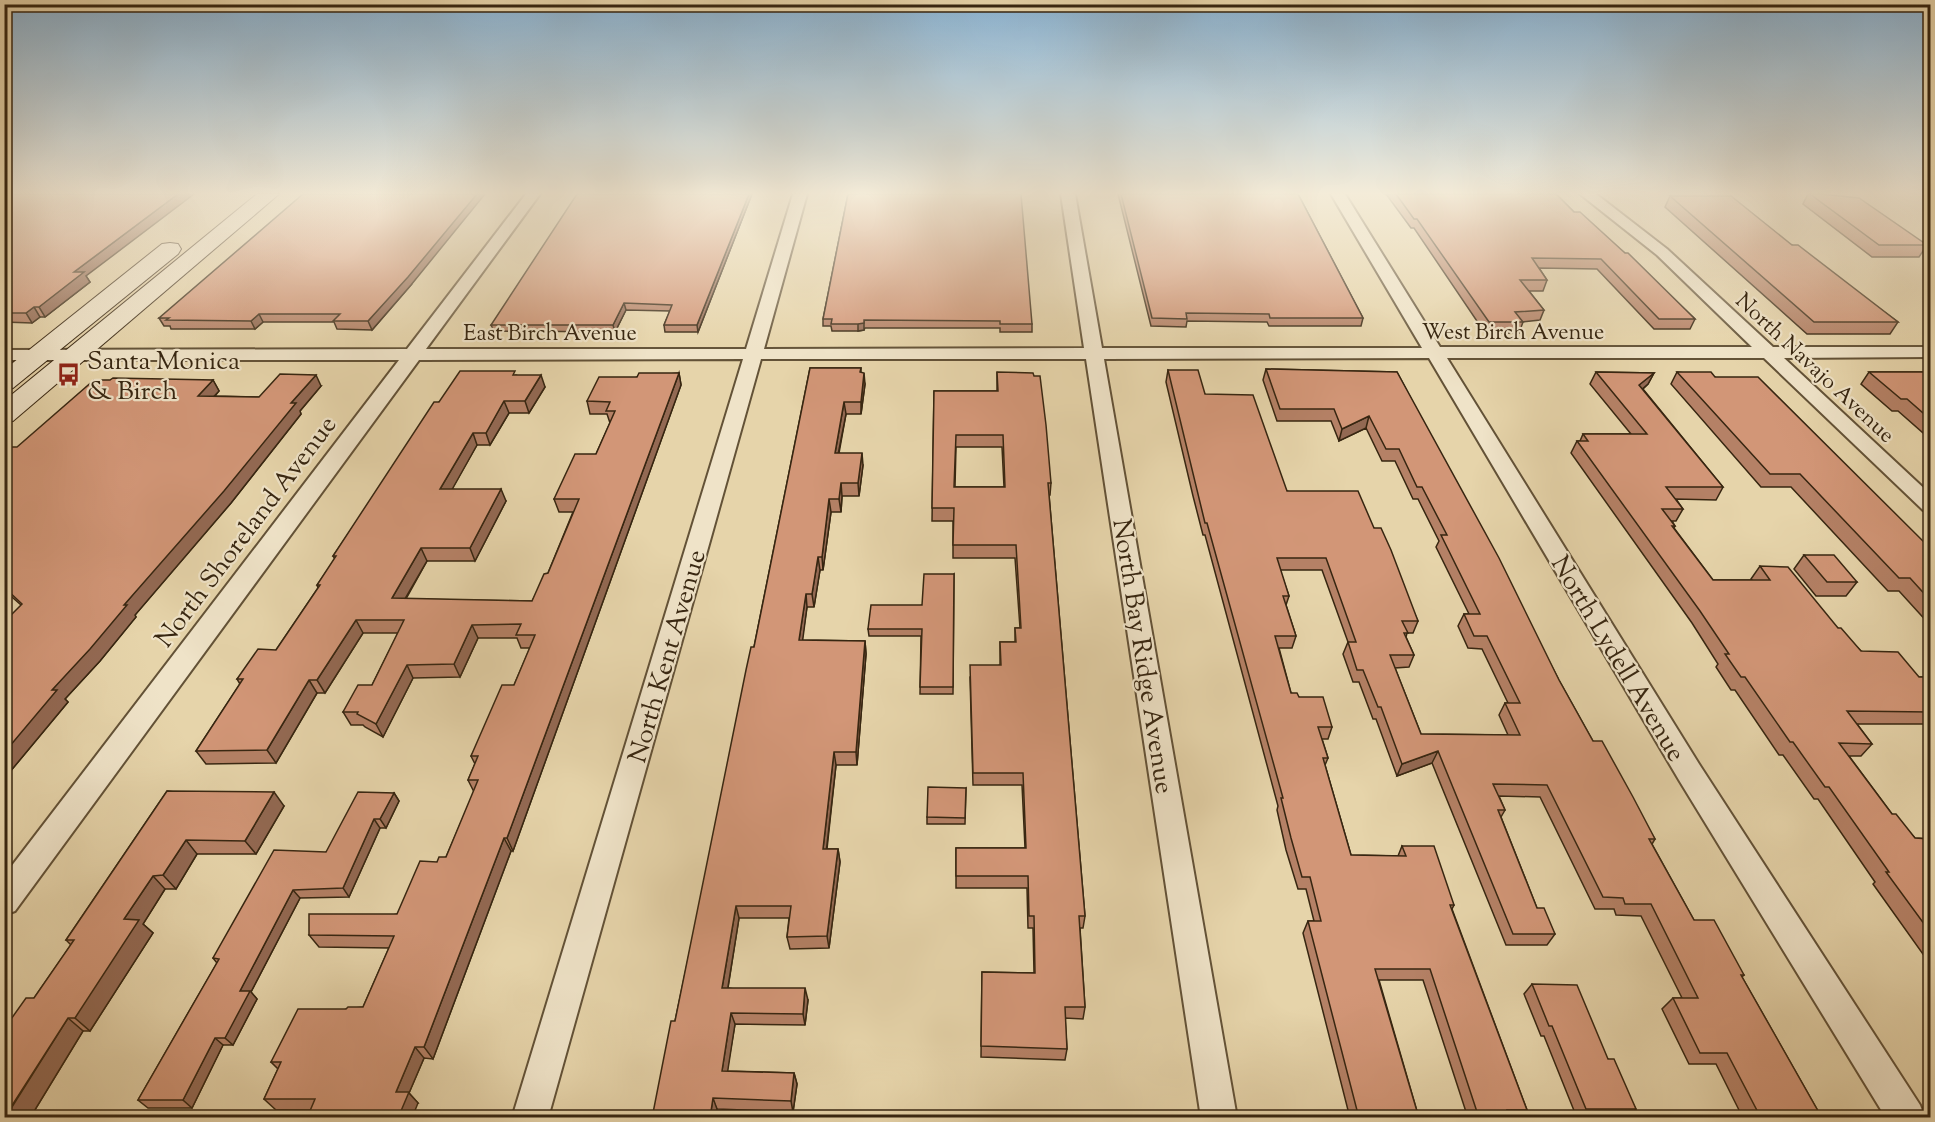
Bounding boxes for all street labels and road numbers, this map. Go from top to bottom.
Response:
street label: North Navajo Avenue [1727,287,1901,452]
street label: West Birch Avenue [1422,318,1604,350]
street label: East Birch Avenue [463,319,637,351]
street label: North Shoreland Avenue [147,409,347,656]
street label: North Bay Ridge Avenue [1102,516,1182,797]
street label: North Kent Avenue [620,546,717,768]
street label: North Lydell Avenue [1541,549,1693,769]

